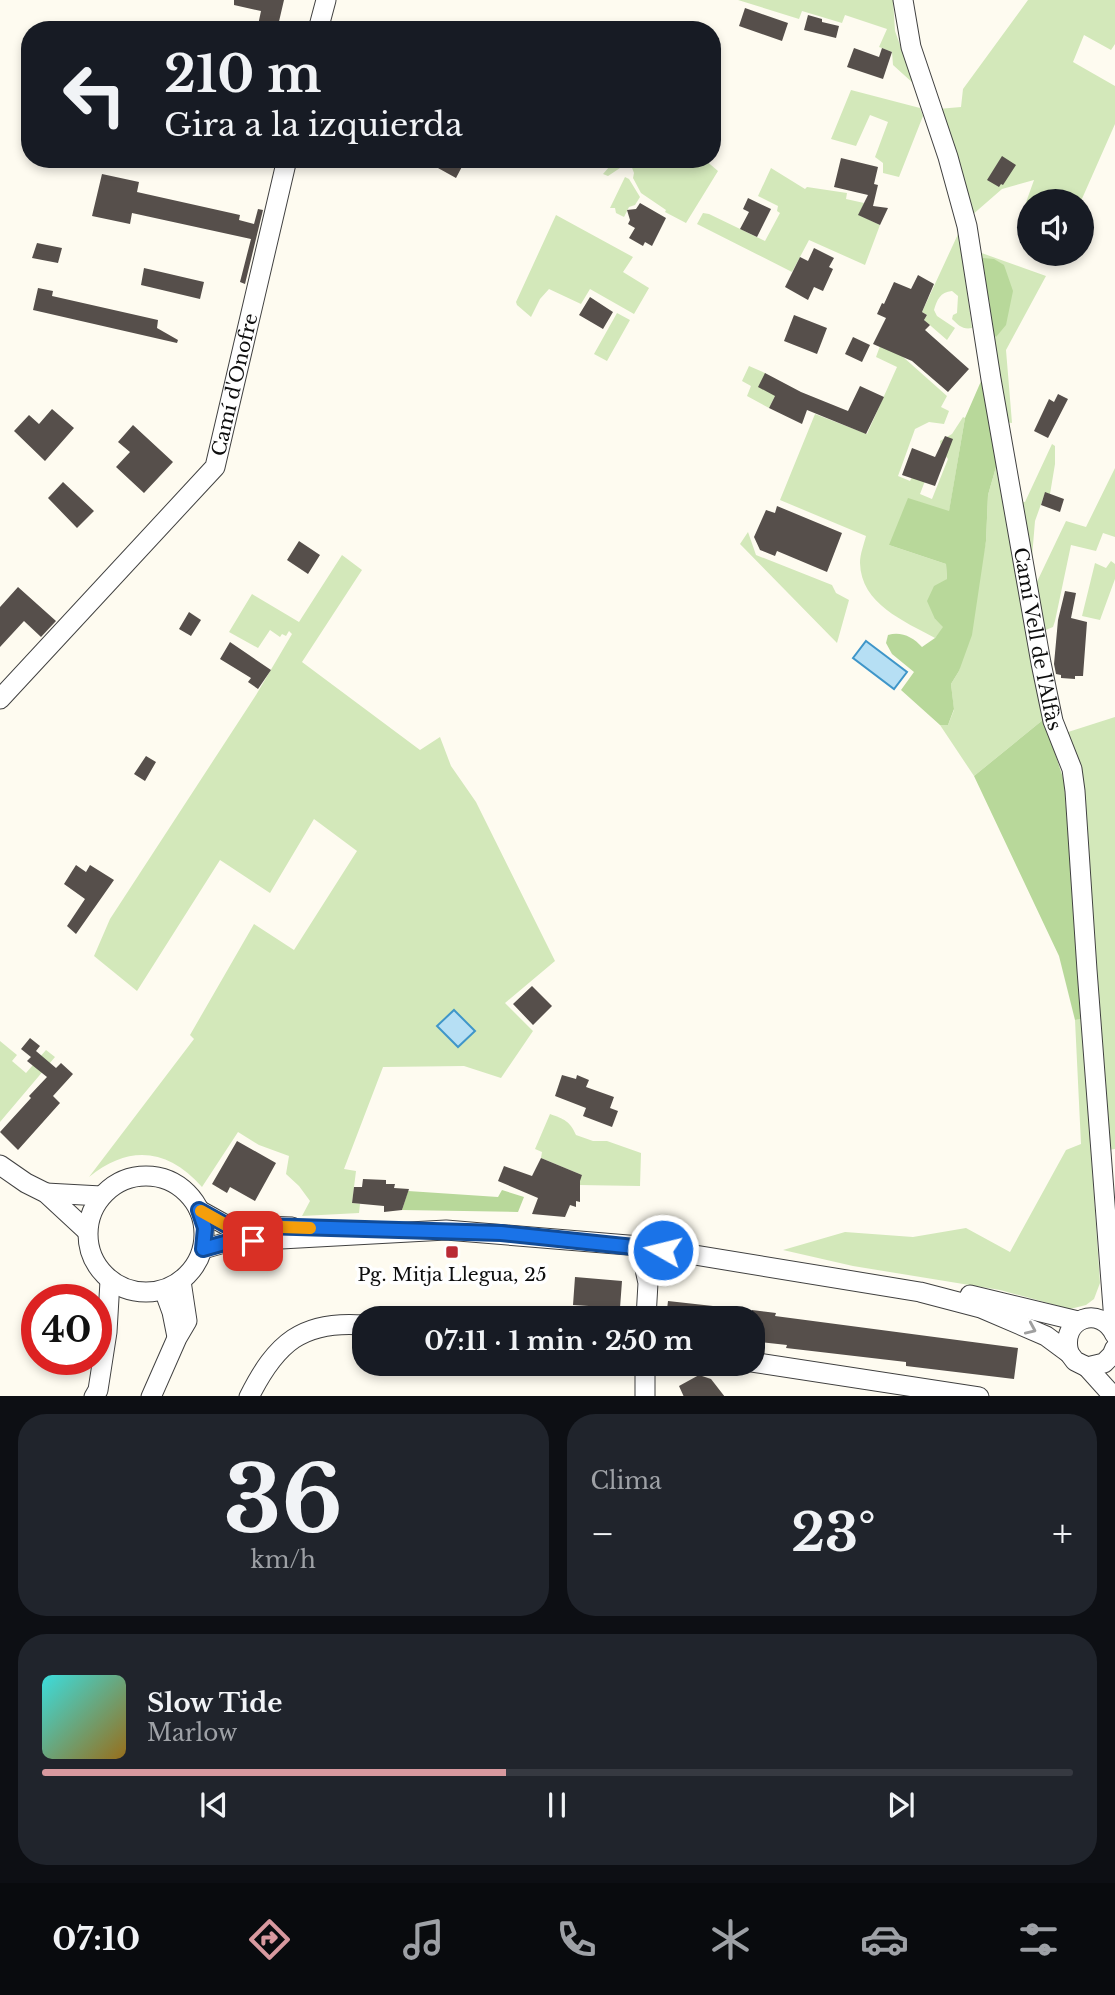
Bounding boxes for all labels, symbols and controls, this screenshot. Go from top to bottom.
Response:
text: 210 m [164,44,322,105]
icon: left [49,49,140,140]
text: Gira a la izquierda [164,105,463,145]
map controls [1017,189,1094,266]
button: sound [1017,189,1094,266]
street label: Camí d'Onofre [207,311,263,458]
street label: Camí Vell de l'Alfàs [1009,546,1067,734]
pin [223,1211,283,1271]
position arrow [626,1213,700,1287]
icon: arrive [234,1222,272,1260]
marker: Pg. Mitja Llegua, 25 [444,1244,460,1260]
place label: Pg. Mitja Llegua, 25 [358,1263,547,1286]
speed limit sign: 40 [21,1284,112,1375]
one-way arrow [1023,1321,1036,1335]
text: 07:11 · 1 min · 250 m [424,1325,693,1357]
text: 36 [224,1444,343,1557]
text: Clima [591,1467,662,1495]
text: 23° [791,1501,876,1565]
text: − [591,1510,615,1557]
text: + [1052,1510,1073,1557]
text: km/h [251,1546,316,1574]
text: Slow Tide [147,1687,283,1719]
text: Marlow [147,1719,237,1747]
icon: previous [195,1786,233,1824]
icon: pause [538,1786,576,1824]
icon: next [882,1786,920,1824]
icon: directions [245,1915,294,1964]
icon: music [399,1915,448,1964]
icon: phone [552,1915,601,1964]
icon: climate [706,1915,755,1964]
icon: car [860,1915,909,1964]
icon: filters [1014,1915,1063,1964]
text: 07:10 [52,1919,140,1959]

